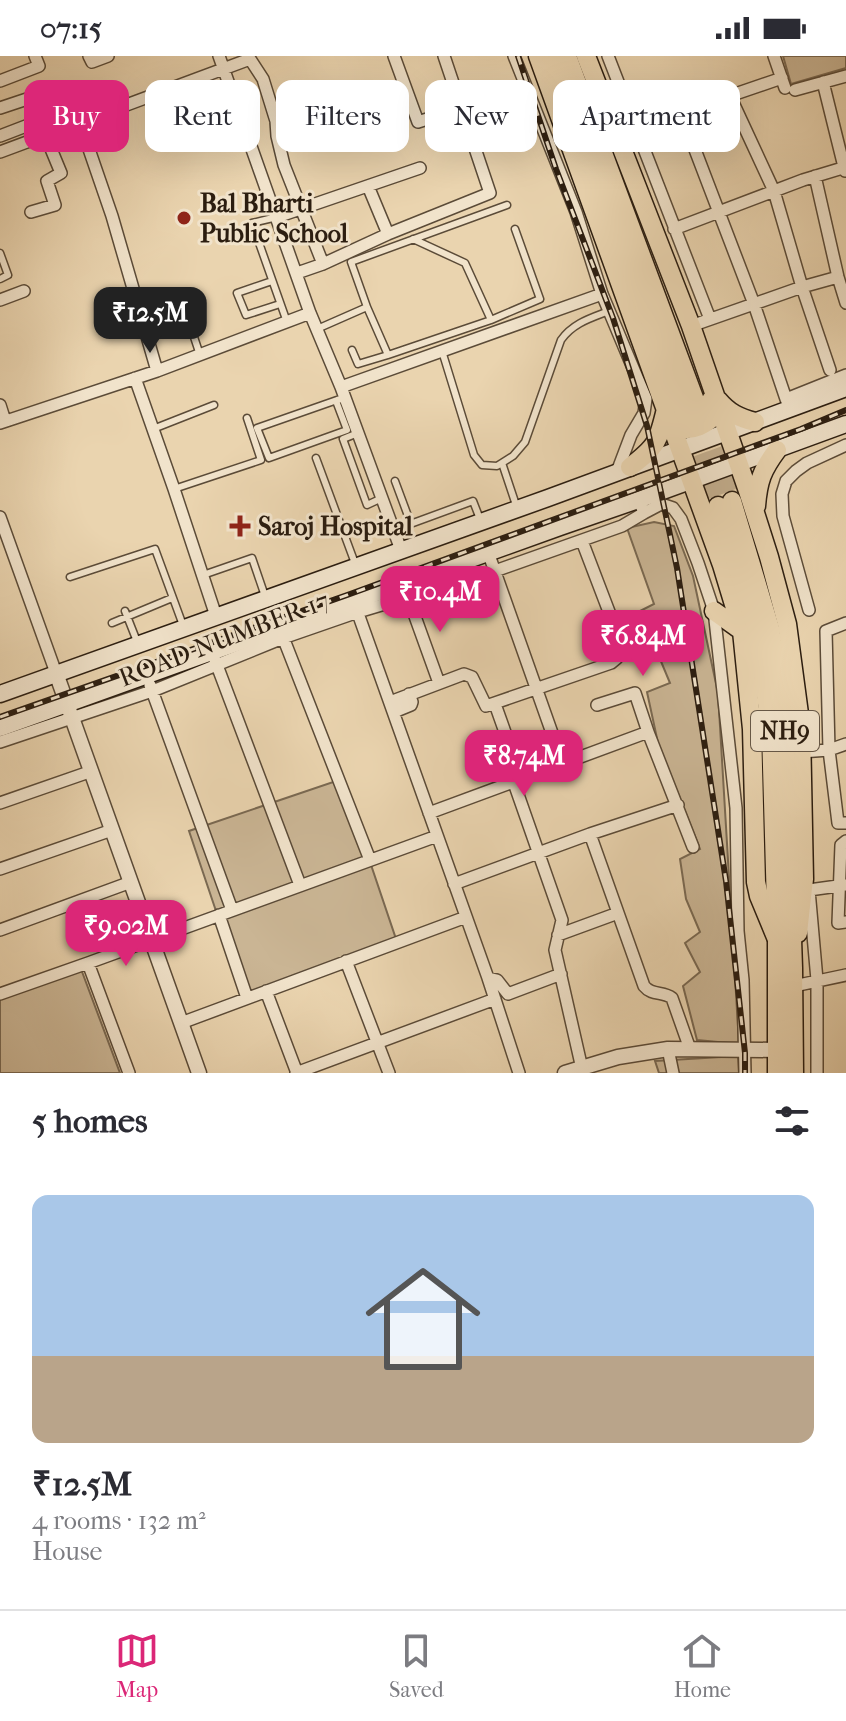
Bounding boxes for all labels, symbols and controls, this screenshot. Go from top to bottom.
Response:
text: 07:15 [40,11,102,46]
chip: Buy [24,80,129,152]
chip: Rent [145,80,260,152]
chip: Filters [276,80,409,152]
chip: New [425,80,537,152]
chip: Apartment [553,80,740,152]
place label: Bal Bharti Public School [200,188,349,249]
marker: Bal Bharti Public School [175,209,193,227]
pin: ₹12.5M [85,287,215,355]
text: ₹12.5M [112,297,188,328]
place label: Saroj Hospital [258,511,413,542]
marker: Saroj Hospital [229,515,251,537]
pin: ₹10.4M [375,566,505,634]
text: ₹10.4M [398,576,482,607]
street label: ROAD NUMBER 17 [114,585,334,693]
pin: ₹6.84M [578,610,708,678]
text: ₹6.84M [600,620,686,651]
road number: NH9 [751,711,819,751]
pin: ₹8.74M [459,730,589,798]
text: ₹8.74M [483,740,565,771]
pin: ₹9.02M [61,900,191,968]
text: ₹9.02M [83,910,169,941]
icon: filters [770,1099,814,1143]
text: 5 homes [32,1101,147,1141]
icon: home [351,1247,495,1391]
text: ₹12.5M [32,1464,132,1504]
text: 4 rooms · 132 m² [32,1505,206,1536]
text: House [32,1536,102,1567]
tab: Map [115,1629,159,1703]
tab: Saved [389,1629,444,1703]
tab: Home [674,1629,731,1703]

